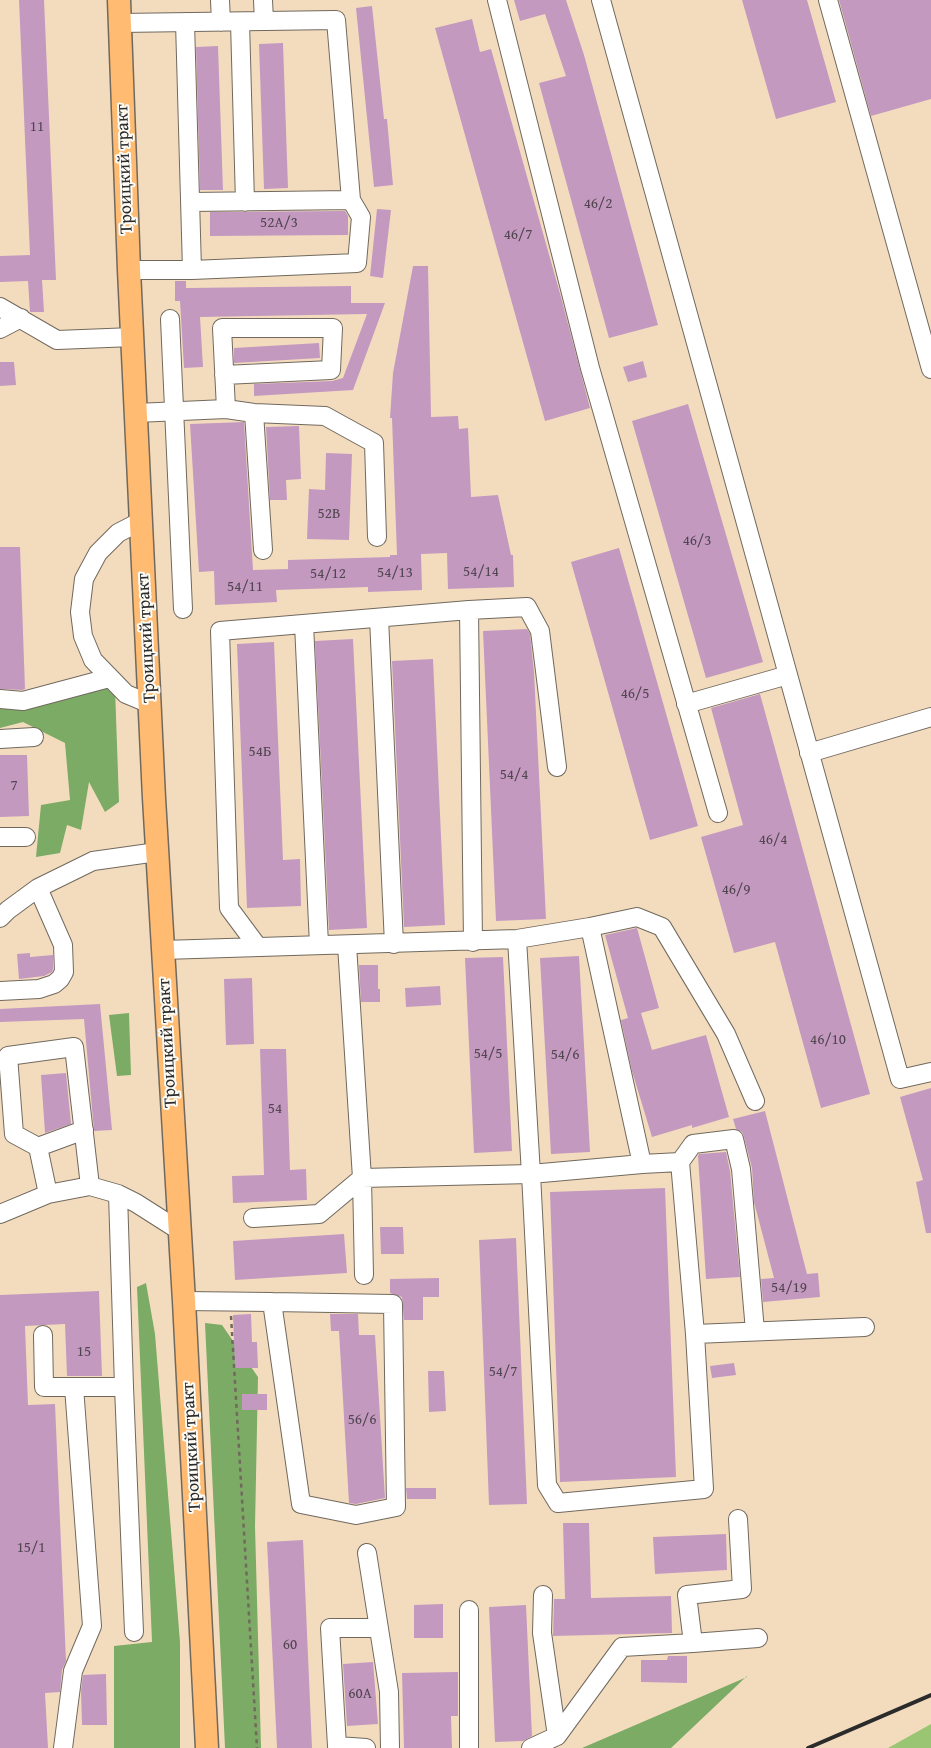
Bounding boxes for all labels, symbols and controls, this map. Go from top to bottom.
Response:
street label: Троицкий тракт [112,104,138,234]
house number: 11 [30,118,44,136]
house number: 46/2 [584,195,612,213]
house number: 52А/3 [260,214,298,232]
house number: 46/7 [504,226,532,244]
house number: 52В [318,505,340,523]
house number: 46/3 [683,532,711,550]
house number: 54/14 [463,563,499,581]
house number: 54/13 [377,564,413,582]
house number: 54/12 [310,565,346,583]
street label: Троицкий тракт [133,573,161,703]
house number: 54/11 [227,578,263,596]
house number: 46/5 [621,685,649,703]
house number: 54Б [249,743,271,761]
house number: 54/4 [500,766,528,784]
house number: 7 [10,777,18,795]
house number: 46/4 [759,831,787,849]
house number: 46/9 [722,881,750,899]
street label: Троицкий тракт [154,978,182,1108]
house number: 46/10 [810,1031,846,1049]
house number: 54/5 [474,1045,502,1063]
house number: 54/6 [551,1046,579,1064]
house number: 54 [268,1100,282,1118]
house number: 54/19 [771,1279,807,1297]
house number: 15 [77,1343,91,1361]
house number: 54/7 [489,1363,517,1381]
street label: Троицкий тракт [178,1382,206,1512]
house number: 56/6 [348,1411,376,1429]
house number: 15/1 [17,1539,45,1557]
house number: 60 [283,1636,297,1654]
house number: 60А [348,1685,372,1703]

